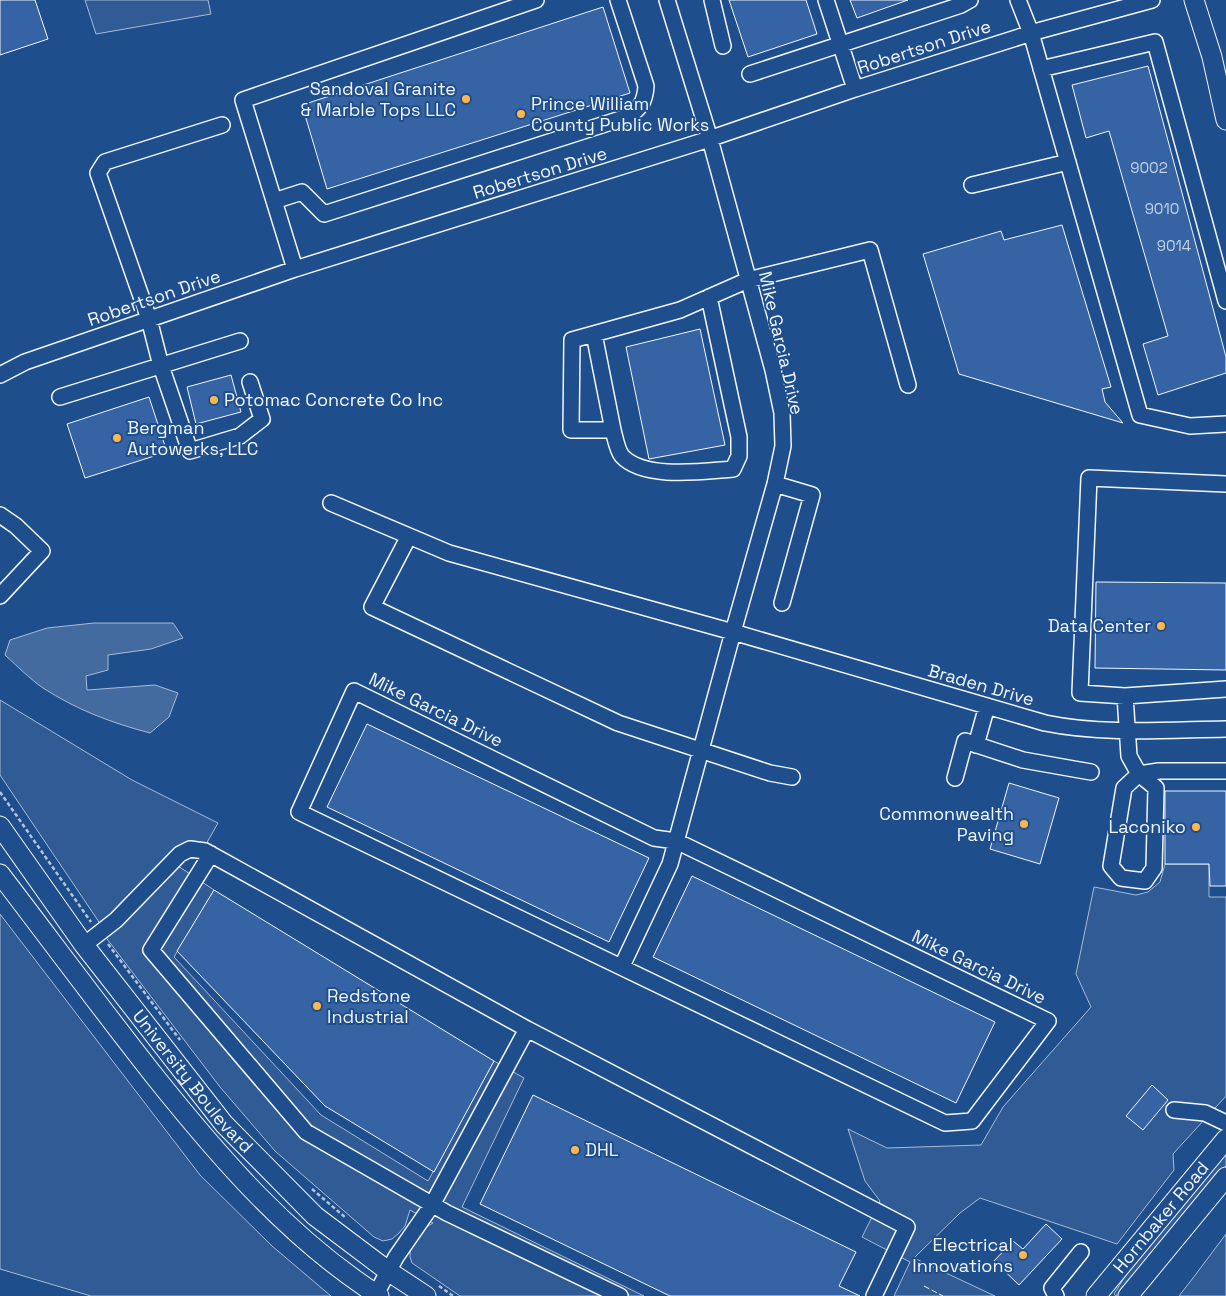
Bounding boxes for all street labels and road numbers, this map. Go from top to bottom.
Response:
street label: Robertson Drive [854,14,994,79]
street label: Robertson Drive [470,141,610,204]
street label: Robertson Drive [84,264,223,331]
street label: Mike Garcia Drive [754,269,809,417]
street label: Braden Drive [925,658,1037,711]
street label: Mike Garcia Drive [365,667,507,752]
street label: Mike Garcia Drive [908,924,1050,1009]
street label: University Boulevard [128,1005,258,1158]
street label: Hornbaker Road [1108,1157,1214,1278]

